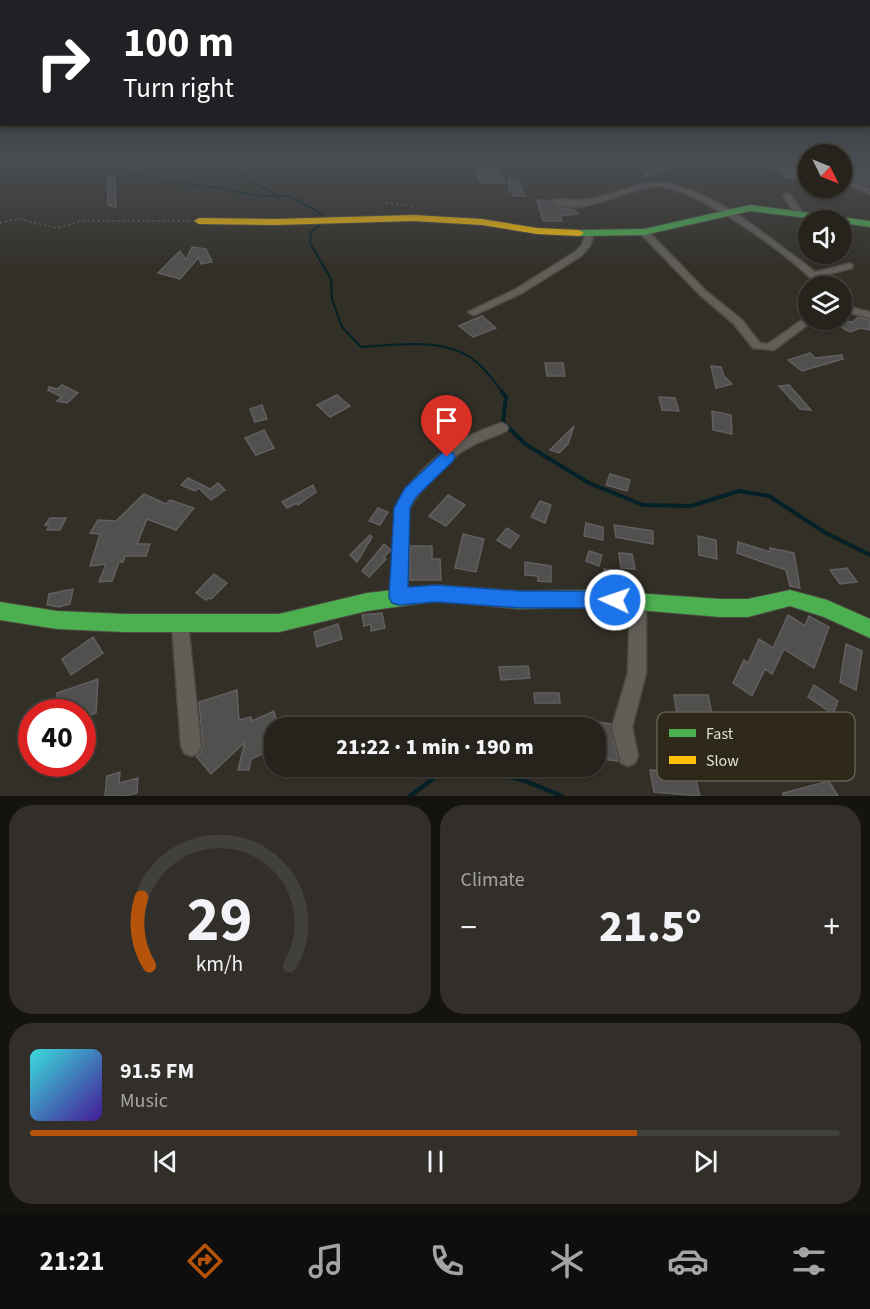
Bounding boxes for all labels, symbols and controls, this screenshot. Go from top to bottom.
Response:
text: 100 m [123,13,234,73]
icon: right [24,24,102,102]
text: Turn right [123,69,234,108]
north arrow [798,144,852,198]
map controls [798,144,852,330]
button: sound [798,210,852,264]
button: layers [798,276,852,330]
pin [421,395,472,457]
icon: arrive [430,404,463,437]
position arrow [583,568,647,632]
speed limit sign: 40 [18,699,96,777]
legend [657,712,855,781]
text: Fast [706,723,734,745]
text: 21:22 · 1 min · 190 m [336,731,534,763]
text: Slow [706,750,739,772]
text: Climate [461,866,525,894]
text: 29 [187,876,253,965]
text: 21.5° [599,895,702,959]
text: − [461,904,477,951]
text: + [824,904,840,951]
text: km/h [196,950,244,981]
text: 91.5 FM [120,1055,194,1087]
text: Music [120,1087,168,1115]
icon: previous [149,1145,182,1178]
icon: pause [419,1145,452,1178]
icon: next [689,1145,722,1178]
icon: directions [184,1240,226,1282]
icon: music [305,1240,347,1282]
icon: phone [426,1240,468,1282]
icon: climate [546,1240,588,1282]
icon: car [667,1240,709,1282]
icon: filters [788,1240,830,1282]
text: 21:21 [39,1242,105,1281]

